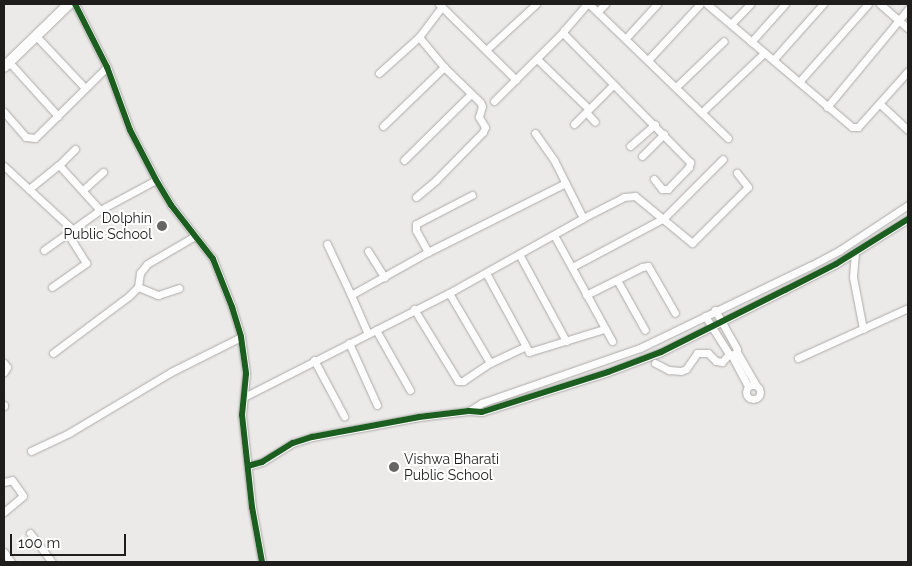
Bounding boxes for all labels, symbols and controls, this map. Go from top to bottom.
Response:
place label: Dolphin Public School [63,210,152,242]
marker: Dolphin Public School [156,220,168,232]
place label: Vishwa Bharati Public School [404,451,499,484]
marker: Vishwa Bharati Public School [388,461,400,473]
scale bar [12,524,129,556]
text: 100 m [18,534,60,552]

